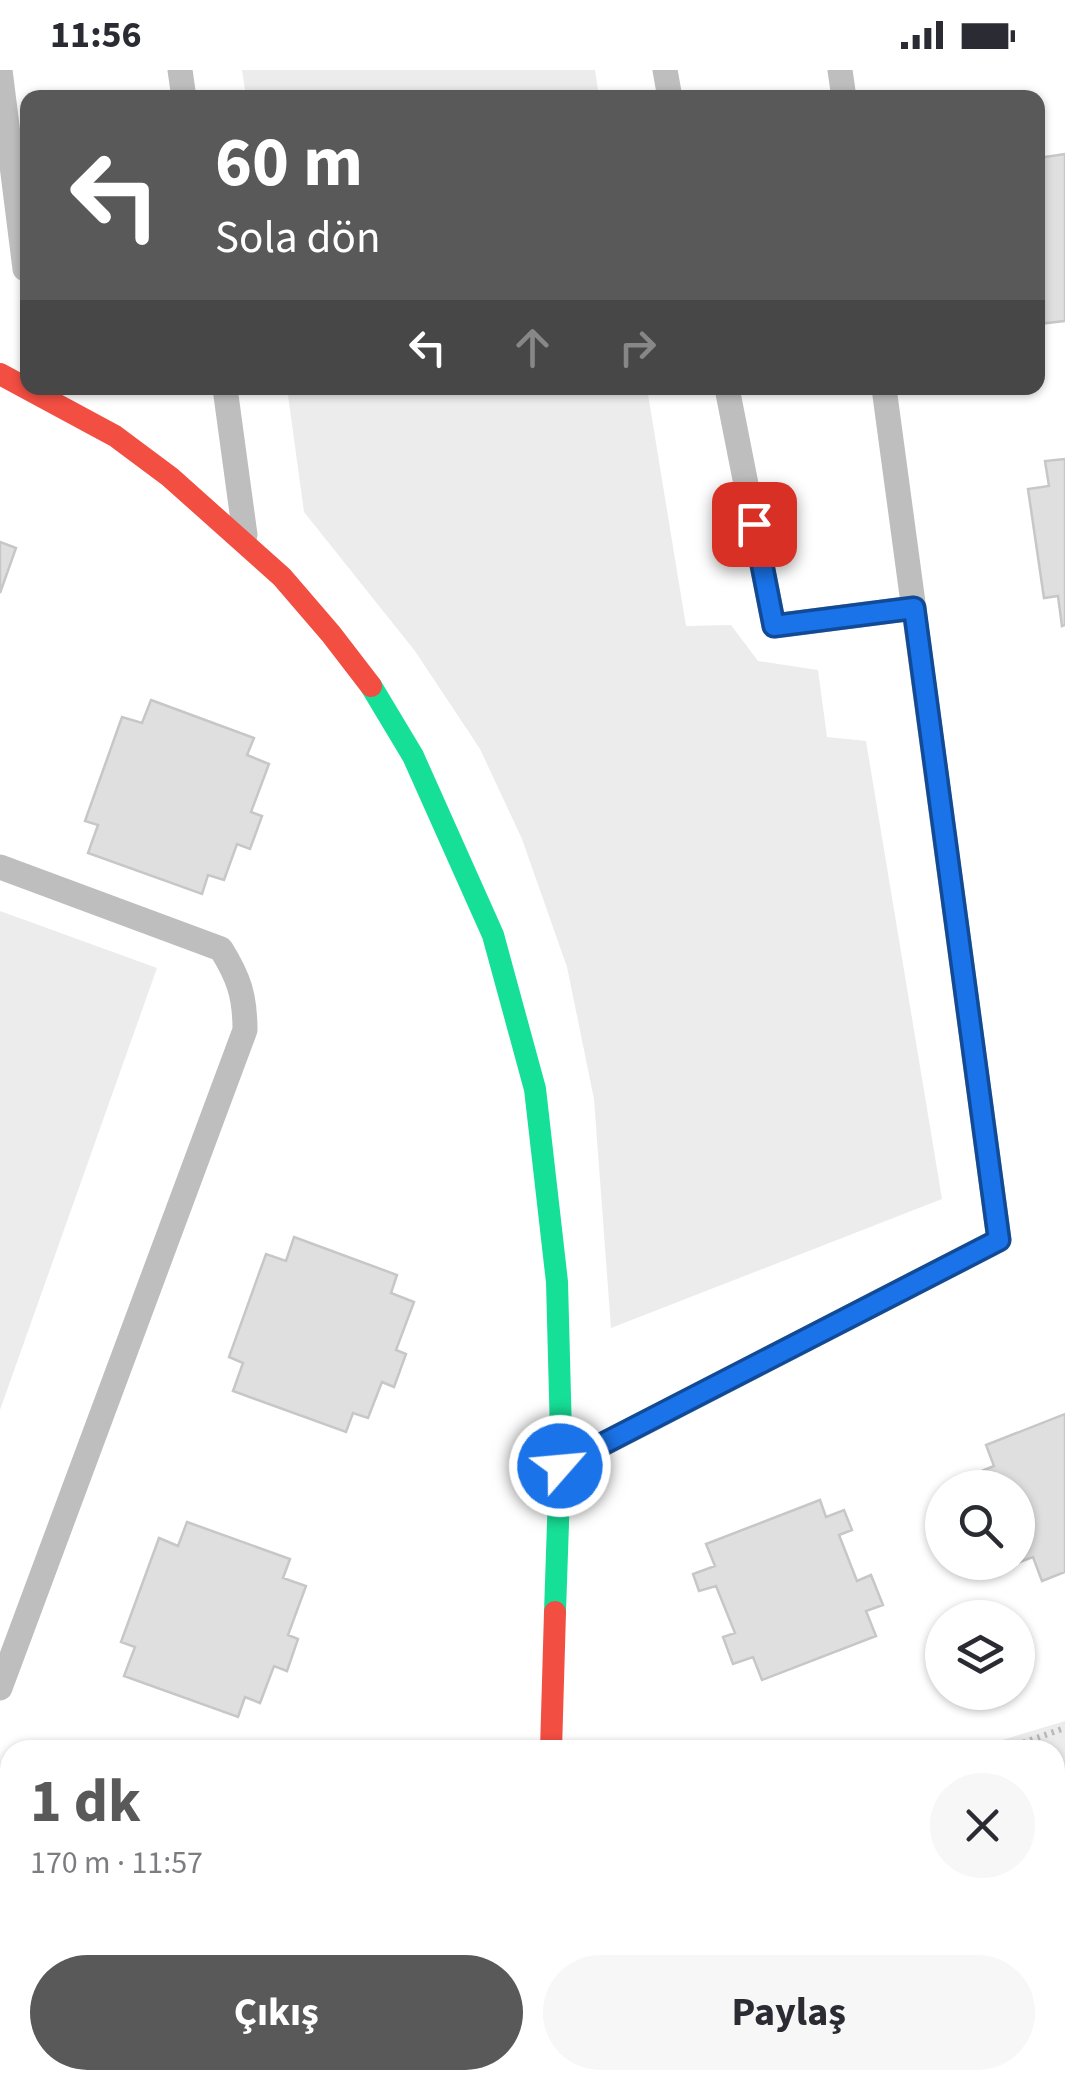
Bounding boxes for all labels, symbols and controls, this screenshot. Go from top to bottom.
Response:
text: 11:56 [50,8,142,62]
text: 60 m [215,113,363,213]
icon: left [50,130,180,260]
text: Sola dön [215,206,381,270]
icon: left [400,320,455,375]
icon: ahead [505,320,560,375]
icon: right [610,320,665,375]
pin [712,482,797,567]
icon: arrive [727,497,782,552]
position arrow [508,1414,612,1518]
map controls [925,1470,1035,1710]
button: search [925,1470,1035,1580]
button: layers [925,1600,1035,1710]
text: 1 dk [30,1760,141,1845]
button: close [930,1773,1035,1878]
text: 170 m · 11:57 [30,1840,203,1886]
button: Çıkış [30,1955,523,2070]
button: Paylaş [543,1955,1035,2070]

